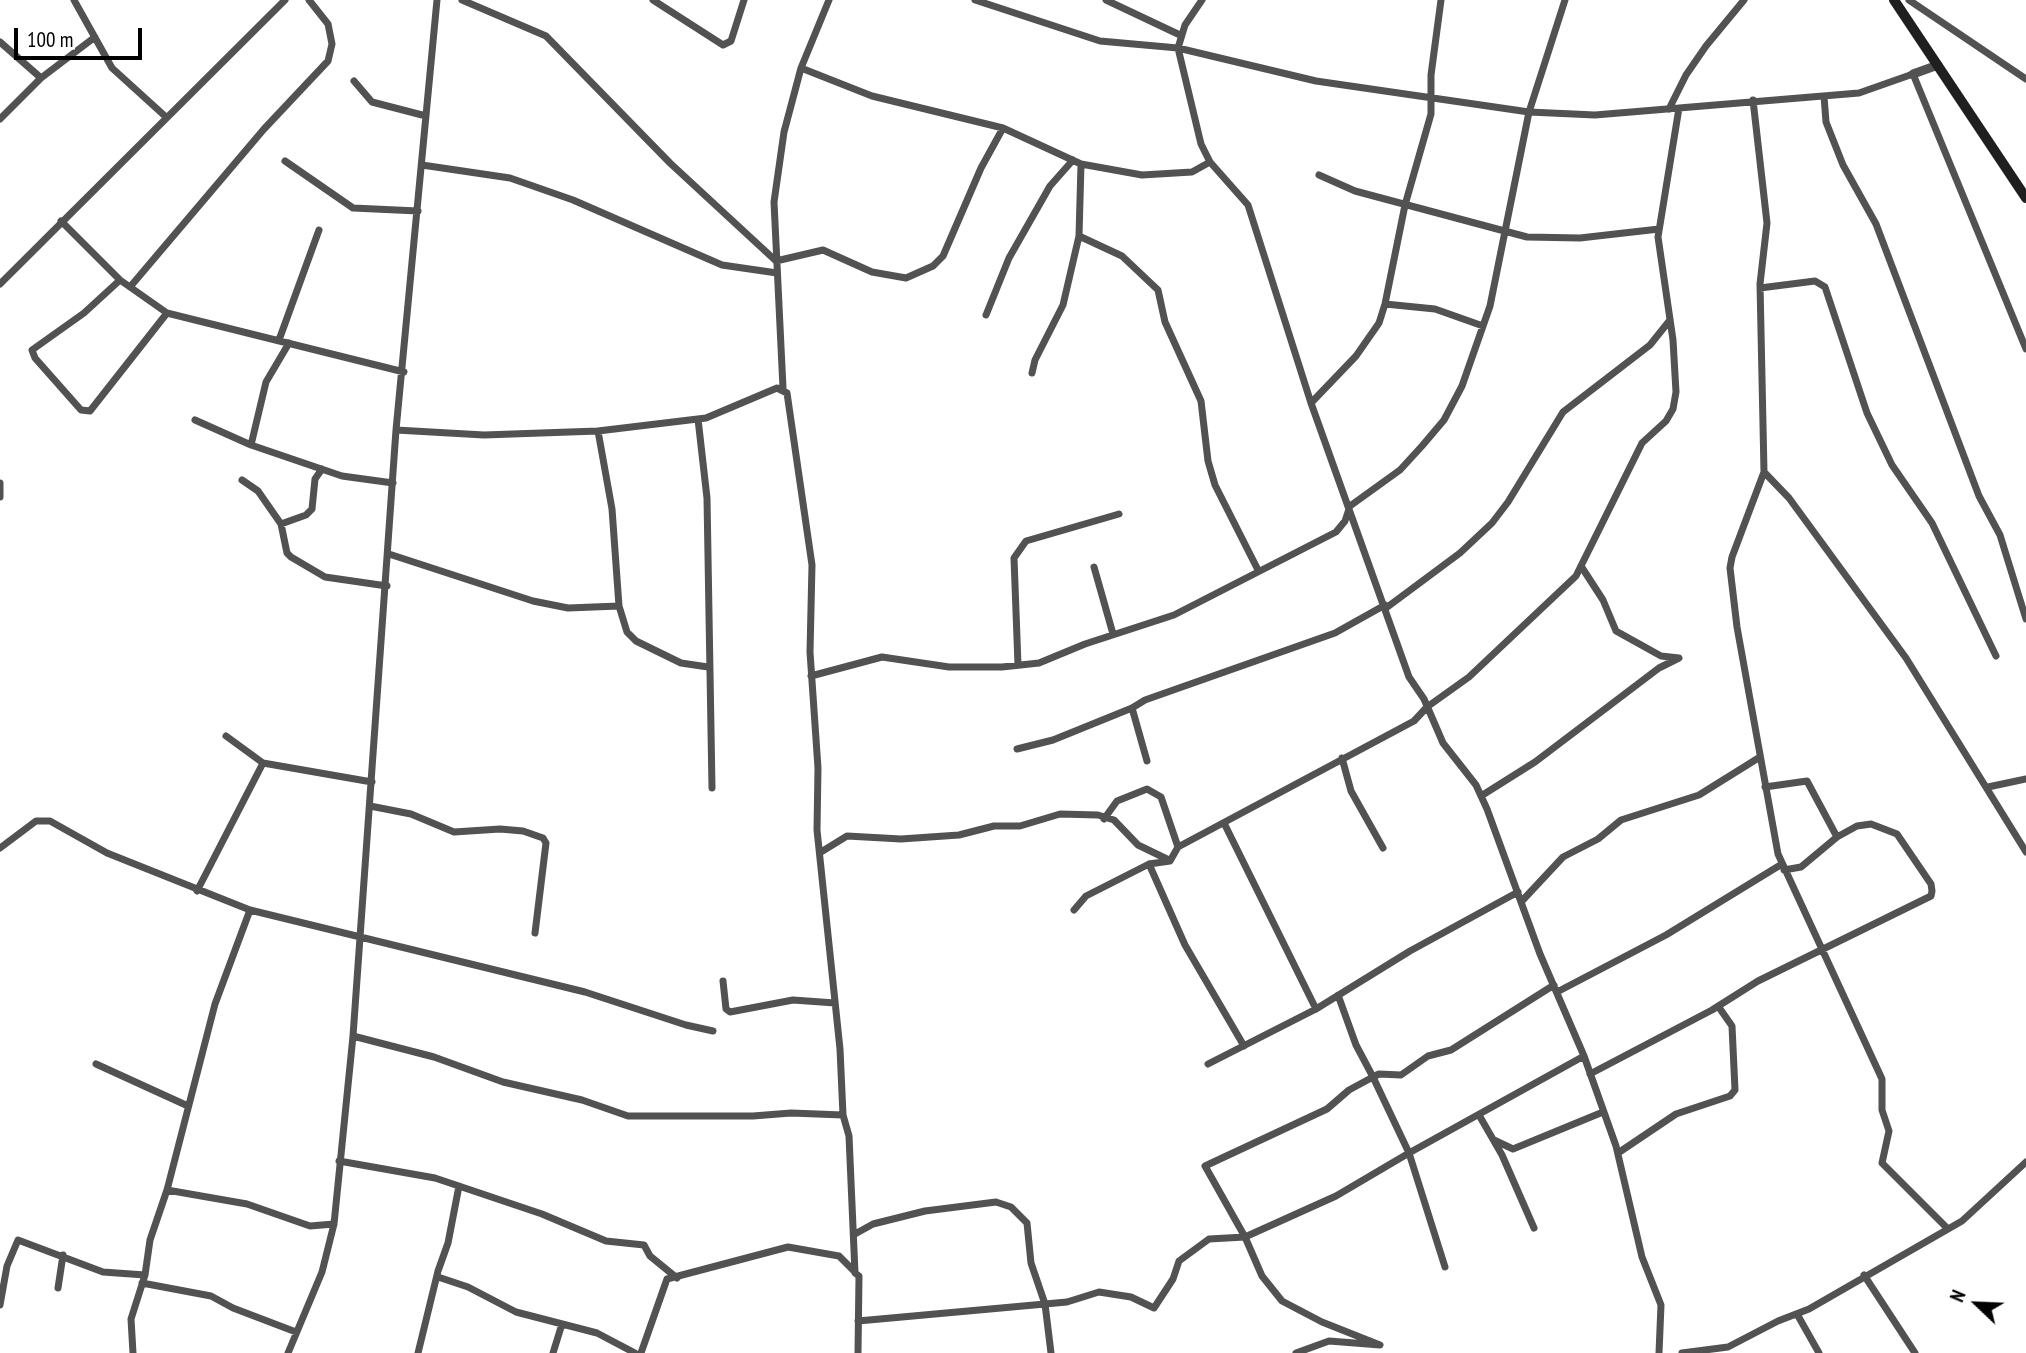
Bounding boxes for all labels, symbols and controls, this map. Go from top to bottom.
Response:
scale bar [18,14,145,58]
text: 100 m [27,26,73,53]
north arrow [1942,1269,2012,1339]
text: N [1945,1286,1971,1305]

